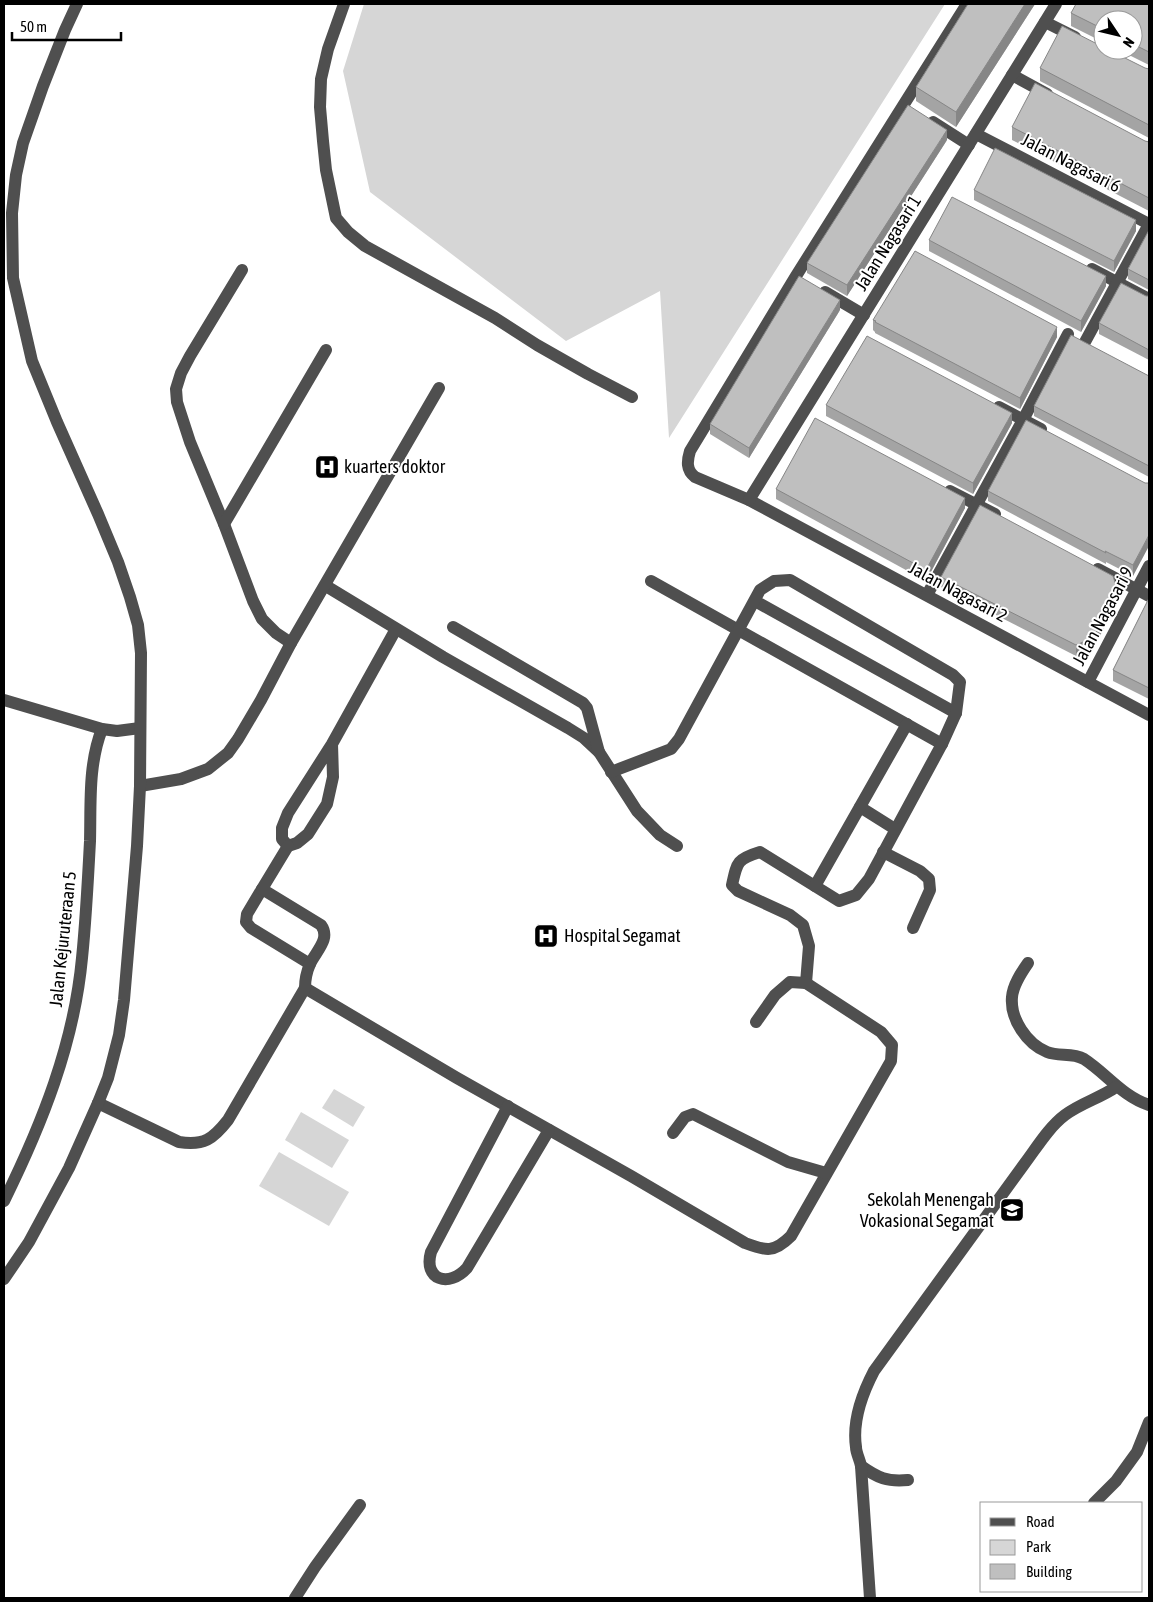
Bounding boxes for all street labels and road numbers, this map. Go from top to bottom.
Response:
street label: Jalan Nagasari 6 [1018,129,1124,196]
street label: Jalan Nagasari 1 [850,191,925,294]
street label: Jalan Nagasari 2 [905,557,1011,626]
street label: Jalan Nagasari 9 [1068,563,1137,669]
street label: Jalan Kejuruteraan 5 [45,870,80,1008]

